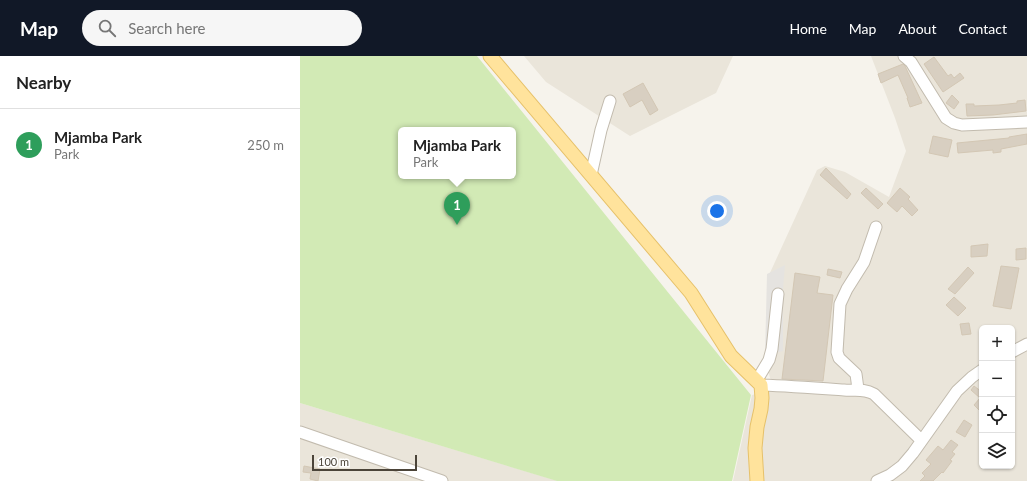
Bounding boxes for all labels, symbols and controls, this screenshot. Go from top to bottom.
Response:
search box [82,10,362,46]
text: Map [20,17,58,40]
icon: search [96,17,118,39]
text: Search here [128,19,206,37]
text: Home [789,20,827,37]
text: Map [849,20,876,37]
text: About [898,20,936,37]
text: Contact [958,20,1007,37]
text: Nearby [16,72,71,93]
popup [398,127,516,179]
text: Mjamba Park [54,128,142,146]
text: Mjamba Park [413,136,501,154]
text: 1 [25,137,33,153]
text: 250 m [247,137,284,153]
text: Park [54,146,79,162]
text: Park [413,154,438,170]
pin: 1 [444,192,470,225]
your location [707,201,727,221]
map controls [979,325,1015,469]
button: + [979,325,1015,361]
button: − [979,361,1015,397]
button: locate [979,397,1015,433]
button: layers [979,433,1015,469]
scale bar [312,453,417,472]
text: 100 m [318,455,349,468]

